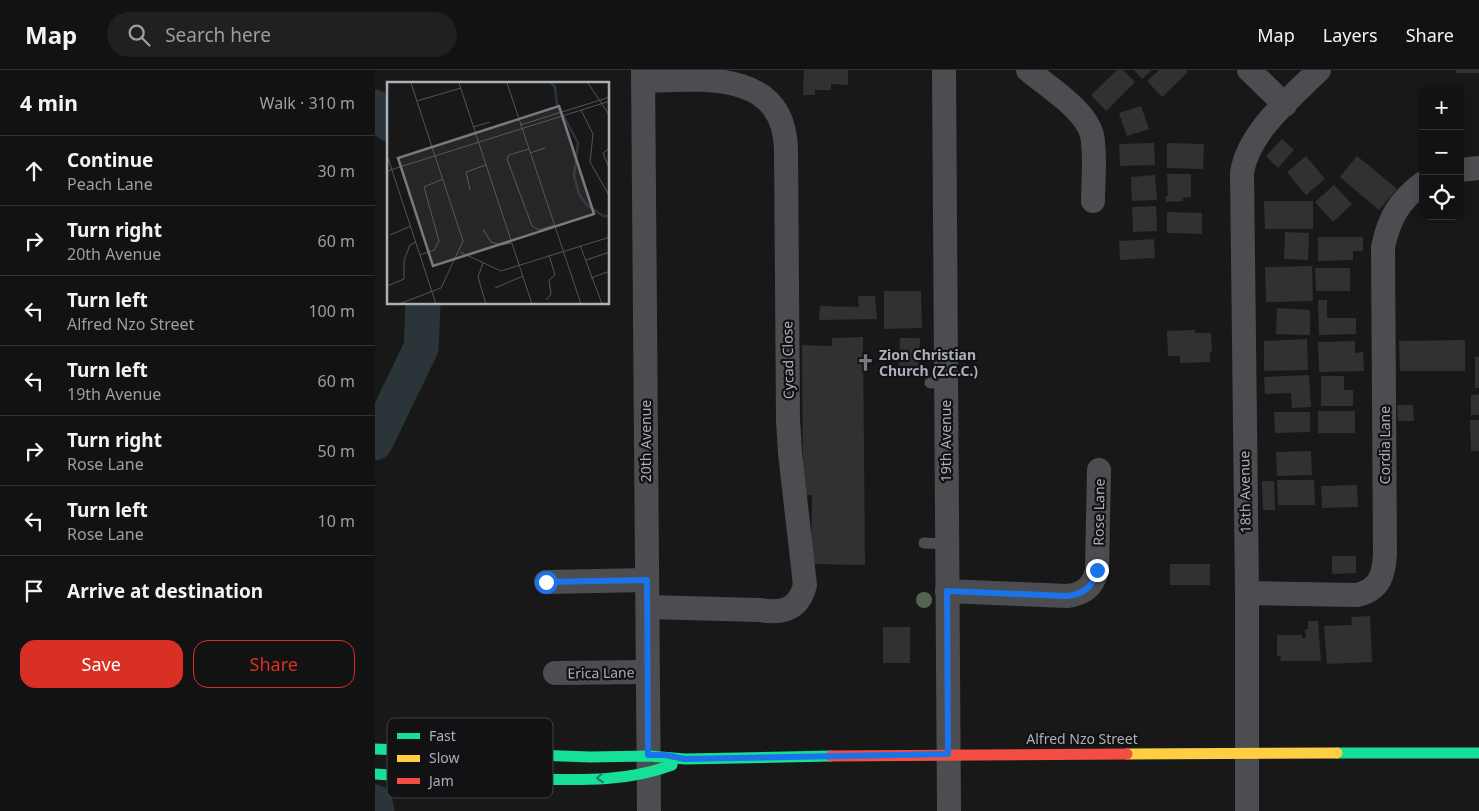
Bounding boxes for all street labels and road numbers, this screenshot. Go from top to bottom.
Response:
street label: Cycad Close [777,321,798,399]
street label: 20th Avenue [636,400,655,482]
street label: 19th Avenue [936,400,955,482]
street label: Cordia Lane [1375,406,1394,484]
street label: 18th Avenue [1234,450,1255,533]
street label: Rose Lane [1088,478,1109,546]
street label: Erica Lane [567,662,635,683]
street label: Alfred Nzo Street [1026,729,1138,748]

